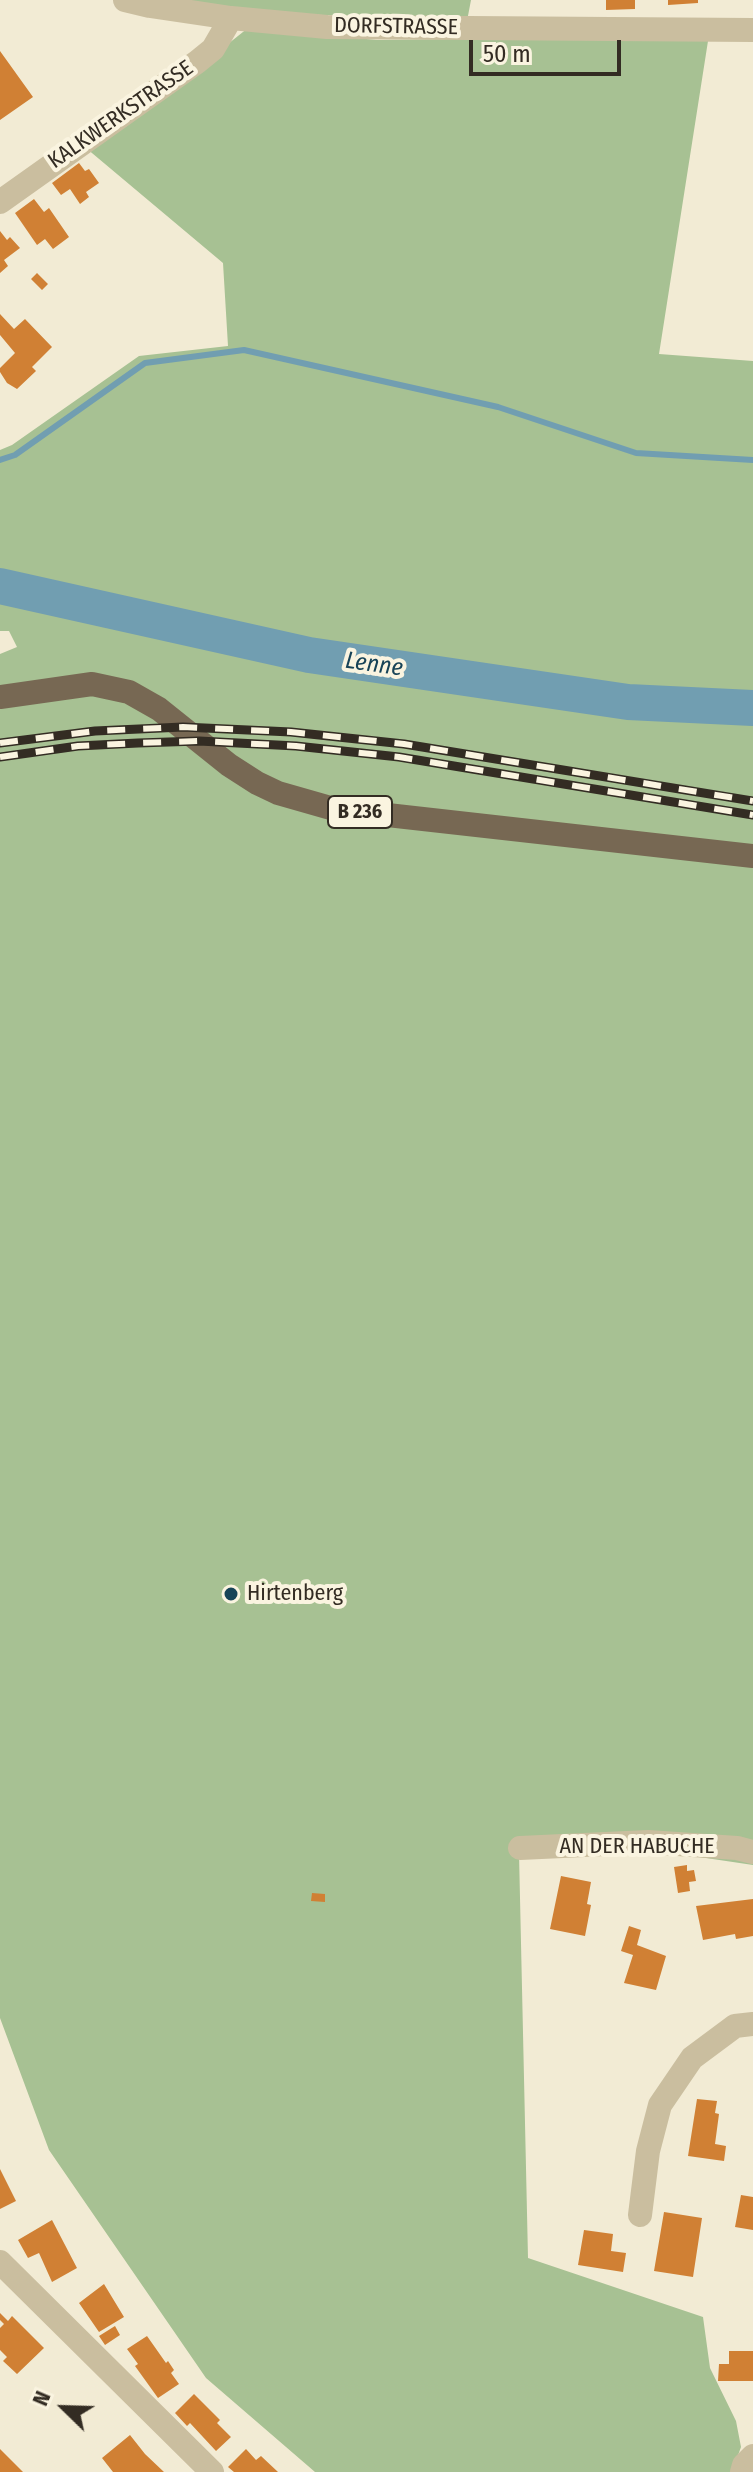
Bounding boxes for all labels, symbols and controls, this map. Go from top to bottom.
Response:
street label: DORFSTRASSE [334,13,458,41]
scale bar [473,24,625,74]
text: 50 m [483,40,531,68]
street label: KALKWERKSTRASSE [43,55,199,175]
water label: Lenne [343,647,405,683]
road number: B 236 [328,796,392,828]
place label: Hirtenberg [247,1581,343,1607]
marker: Hirtenberg [222,1585,240,1603]
street label: AN DER HABUCHE [559,1834,715,1860]
north arrow [24,2368,104,2448]
text: N [26,2387,56,2410]

